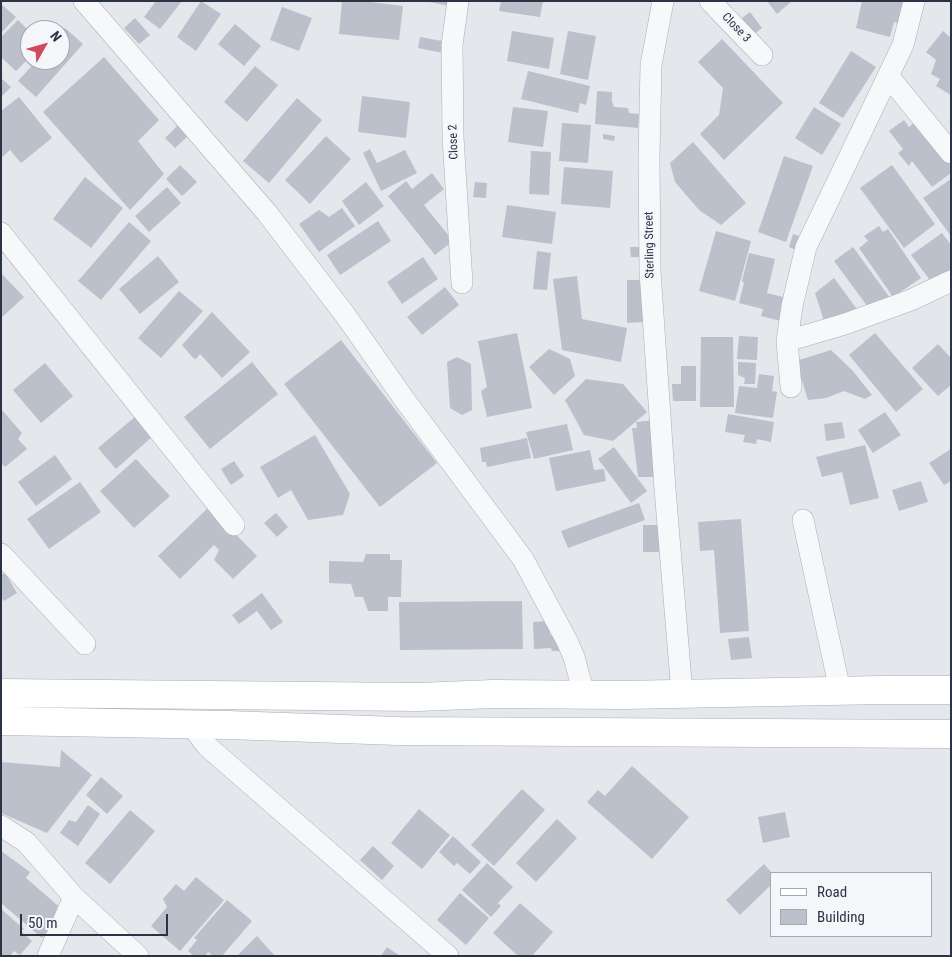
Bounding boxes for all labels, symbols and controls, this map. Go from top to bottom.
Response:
street label: Close 3 [719,10,753,46]
north arrow [20,20,70,70]
text: N [47,28,65,45]
street label: Close 2 [446,124,462,160]
street label: Sterling Street [642,211,658,279]
legend [770,872,932,937]
text: Road [817,883,847,901]
scale bar [22,904,170,936]
text: Building [817,908,865,926]
text: 50 m [28,914,58,932]

